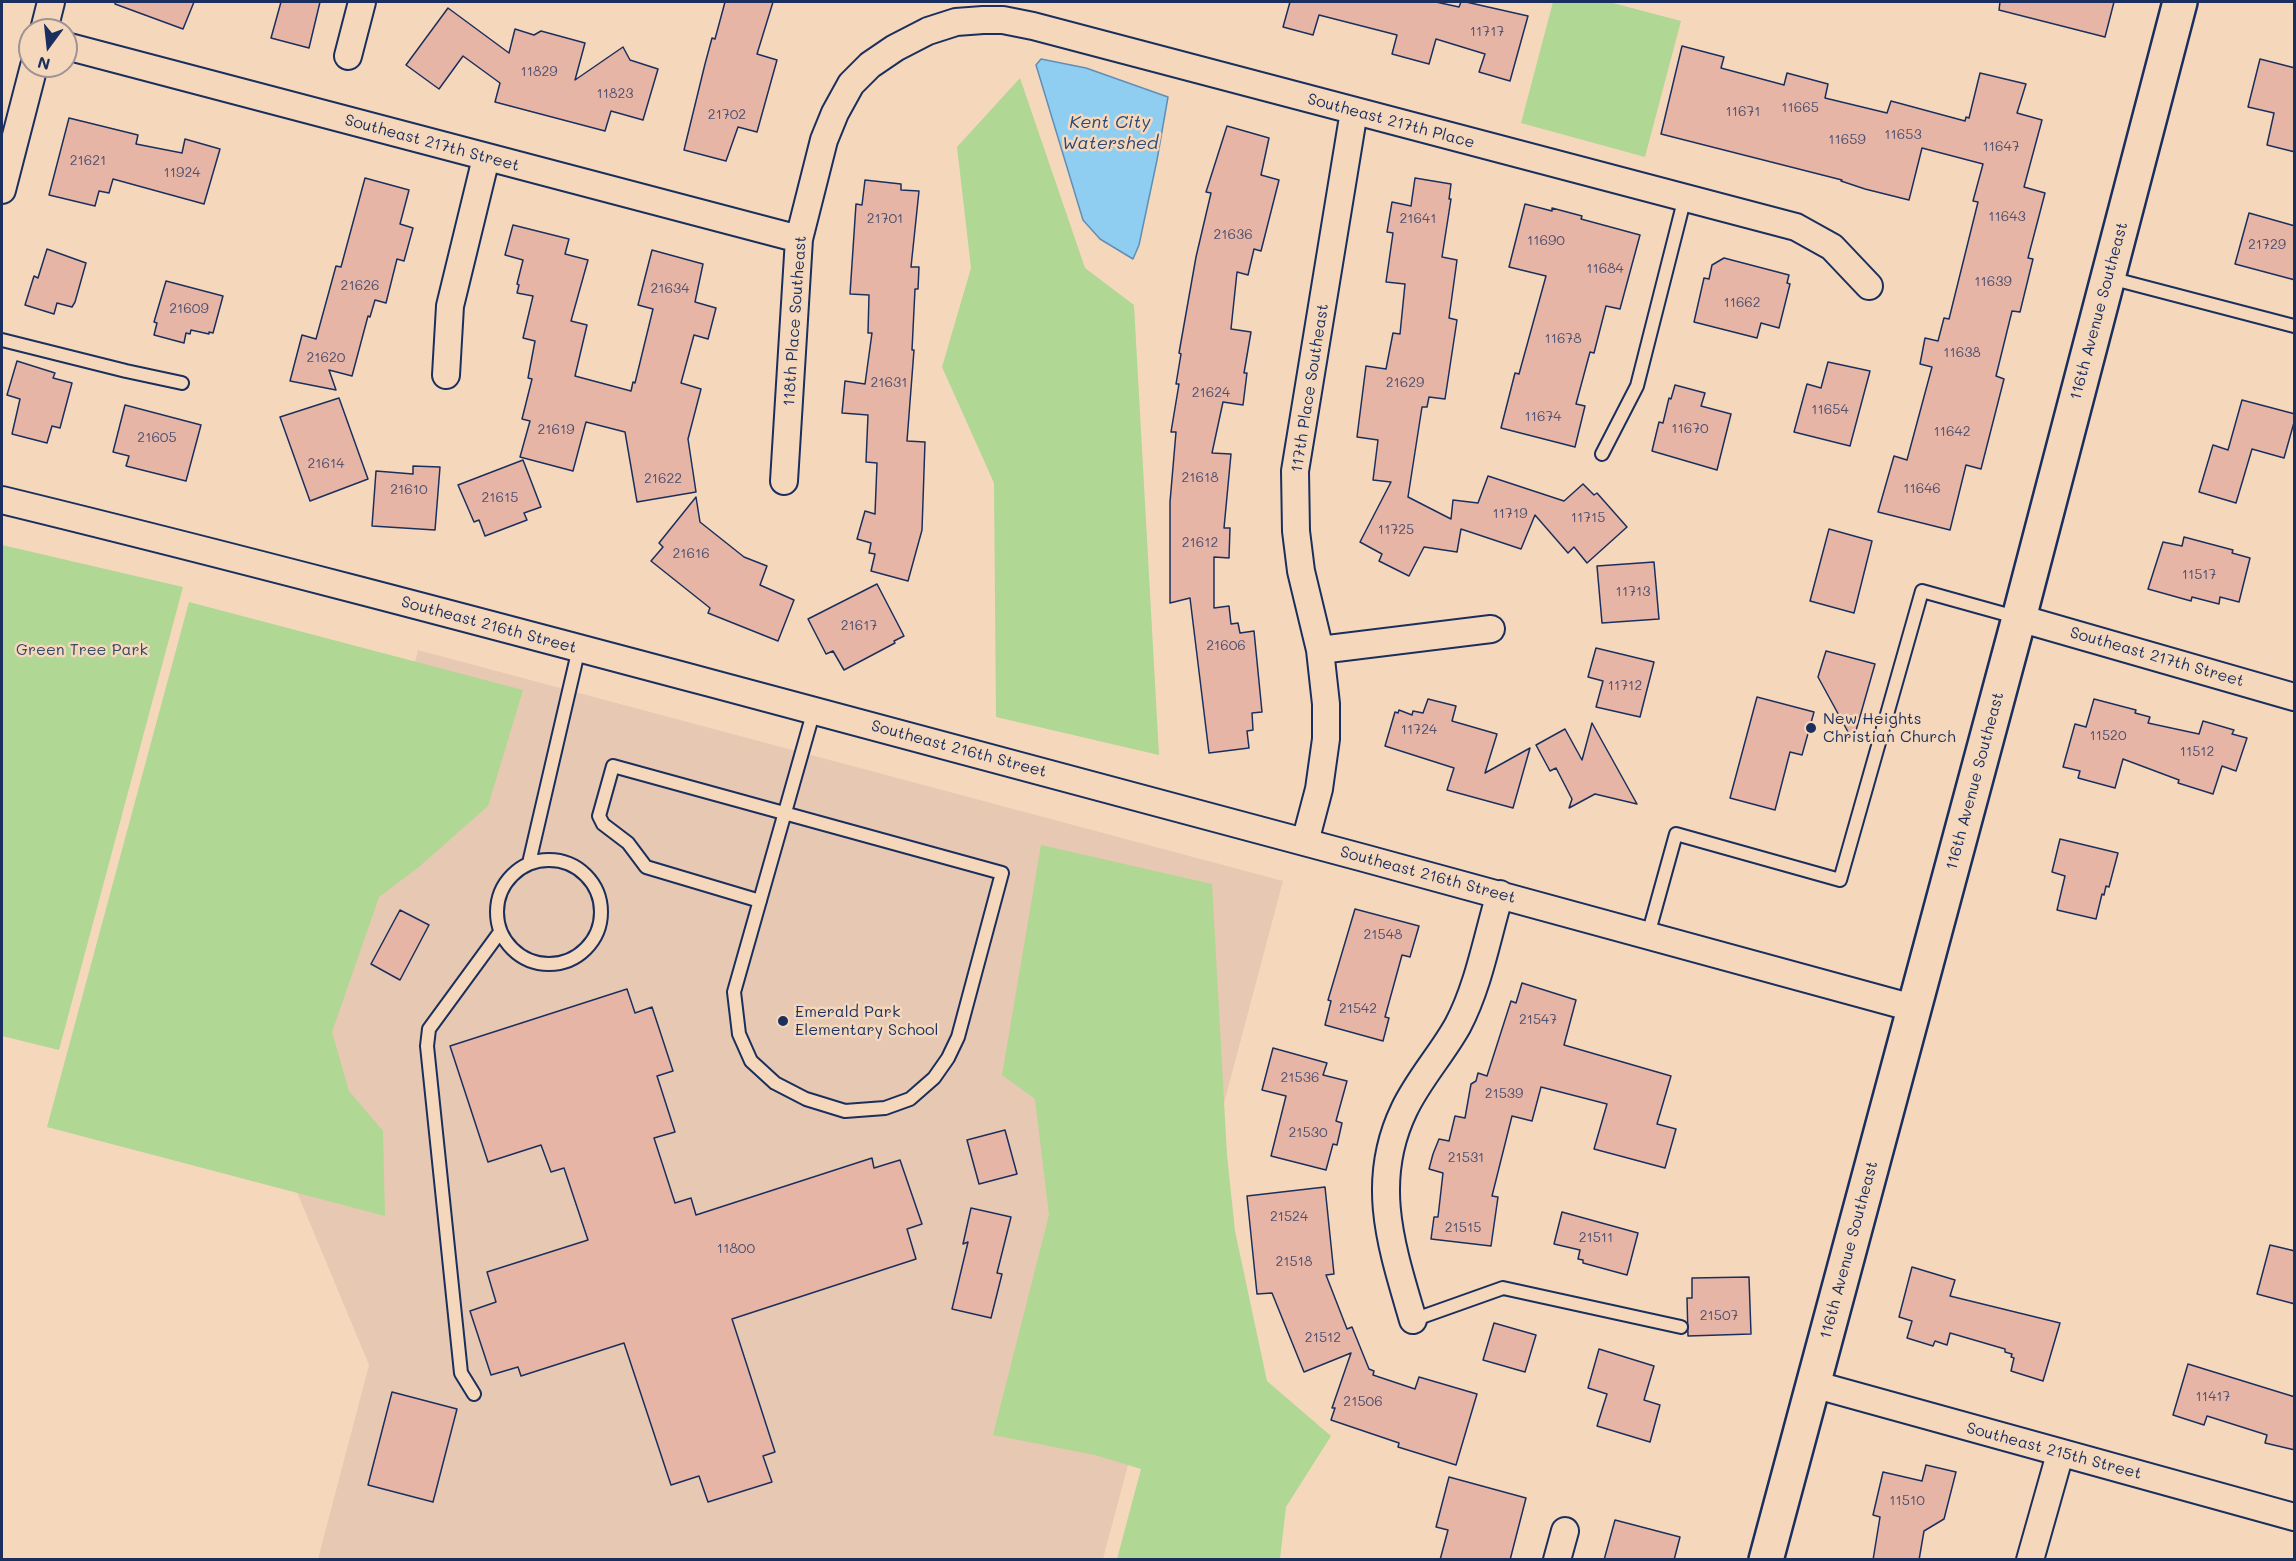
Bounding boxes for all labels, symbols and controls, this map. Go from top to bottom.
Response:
north arrow [18,18,78,78]
house number: 11717 [1470,24,1504,40]
text: N [35,52,52,76]
house number: 11829 [520,64,558,80]
house number: 11823 [597,86,633,102]
street label: Southeast 217th Place [1305,89,1477,153]
house number: 11665 [1781,100,1819,116]
house number: 11671 [1725,104,1761,120]
house number: 21702 [708,107,746,123]
street label: Southeast 217th Street [342,110,522,176]
water label: Kent City Watershed [1062,111,1158,154]
house number: 11653 [1884,127,1922,143]
house number: 11659 [1828,132,1866,148]
house number: 11647 [1983,139,2019,155]
house number: 21621 [70,153,106,169]
house number: 11924 [164,165,200,181]
house number: 11643 [1988,209,2026,225]
house number: 21701 [867,211,903,227]
house number: 21641 [1400,211,1436,227]
street label: 116th Avenue Southeast [2066,220,2132,402]
house number: 21636 [1213,227,1253,243]
house number: 11690 [1527,233,1565,249]
street label: 118th Place Southeast [779,235,811,407]
house number: 21729 [2248,237,2286,253]
house number: 11684 [1586,261,1624,277]
house number: 11639 [1974,274,2012,290]
house number: 21626 [341,278,379,294]
house number: 21634 [651,281,689,297]
house number: 11662 [1723,295,1761,311]
house number: 21609 [169,301,209,317]
street label: 117th Place Southeast [1287,302,1333,474]
house number: 11678 [1544,331,1582,347]
house number: 11638 [1943,345,1981,361]
house number: 21620 [307,350,345,366]
house number: 21631 [871,375,907,391]
house number: 21629 [1386,375,1424,391]
house number: 21624 [1192,385,1230,401]
house number: 11654 [1811,402,1849,418]
house number: 11674 [1525,409,1561,425]
house number: 11670 [1671,421,1709,437]
house number: 21619 [537,422,575,438]
house number: 11642 [1934,424,1970,440]
house number: 21605 [137,430,177,446]
house number: 21614 [308,456,344,472]
house number: 21618 [1181,470,1219,486]
house number: 21622 [644,471,682,487]
house number: 11646 [1903,481,1941,497]
house number: 21610 [390,482,428,498]
house number: 21615 [482,490,518,506]
house number: 11719 [1493,506,1527,522]
house number: 11715 [1571,510,1605,526]
house number: 11725 [1378,522,1414,538]
house number: 21612 [1182,535,1218,551]
house number: 21616 [672,546,710,562]
house number: 11517 [2182,567,2216,583]
house number: 11713 [1616,584,1650,600]
street label: Southeast 216th Street [399,592,579,658]
house number: 21617 [841,618,877,634]
street label: Southeast 217th Street [2068,623,2246,691]
house number: 21606 [1206,638,1246,654]
park label: Green Tree Park [16,640,148,660]
house number: 11712 [1608,678,1642,694]
street label: 116th Avenue Southeast [1942,690,2008,872]
place label: New Heights Christian Church [1823,709,1956,747]
street label: Southeast 216th Street [869,716,1049,782]
marker: New Heights Christian Church [1804,721,1818,735]
house number: 11724 [1401,722,1437,738]
house number: 11520 [2089,728,2127,744]
house number: 11512 [2180,744,2214,760]
street label: Southeast 216th Street [1338,842,1518,908]
house number: 21548 [1364,927,1402,943]
house number: 21542 [1339,1001,1377,1017]
place label: Emerald Park Elementary School [795,1002,939,1040]
house number: 21547 [1519,1012,1557,1028]
marker: Emerald Park Elementary School [776,1014,790,1028]
house number: 21536 [1281,1070,1319,1086]
house number: 21539 [1485,1086,1523,1102]
house number: 21530 [1288,1125,1328,1141]
house number: 21531 [1448,1150,1484,1166]
street label: 116th Avenue Southeast [1816,1159,1882,1341]
house number: 21524 [1270,1209,1308,1225]
house number: 21515 [1445,1220,1481,1236]
house number: 21511 [1579,1230,1613,1246]
house number: 11800 [717,1241,755,1257]
house number: 21518 [1276,1254,1312,1270]
house number: 21507 [1700,1308,1738,1324]
house number: 21512 [1305,1330,1341,1346]
house number: 11417 [2196,1389,2230,1405]
house number: 21506 [1343,1394,1383,1410]
street label: Southeast 215th Street [1964,1418,2144,1484]
house number: 11510 [1889,1493,1925,1509]

